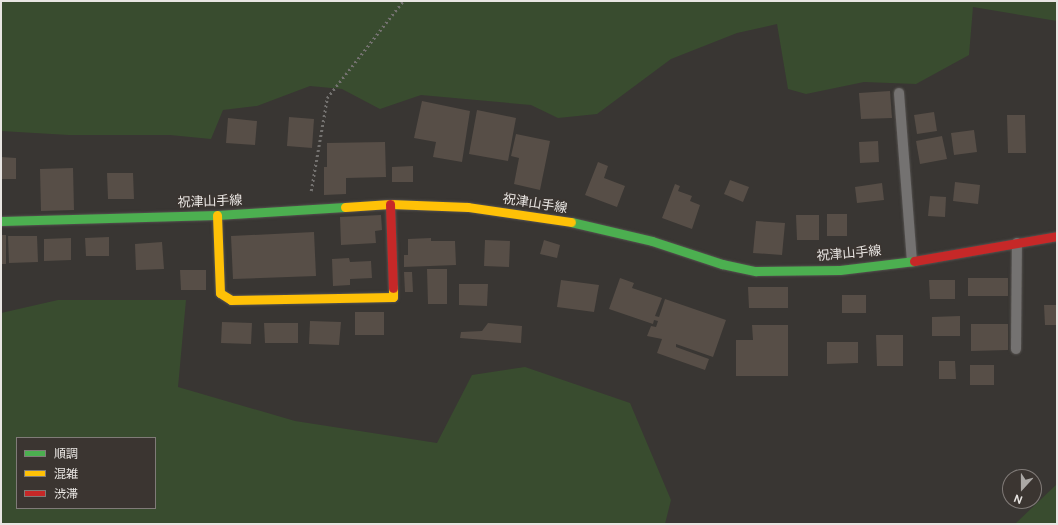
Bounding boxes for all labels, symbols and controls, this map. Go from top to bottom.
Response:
street label: 祝津山手線 [502,191,568,217]
street label: 祝津山手線 [177,193,243,211]
street label: 祝津山手線 [816,243,882,265]
legend [16,437,156,509]
text: 順調 [54,446,78,462]
text: 混雑 [54,466,78,482]
north arrow [1002,469,1042,509]
text: 渋滞 [54,486,78,502]
text: N [1012,491,1024,507]

